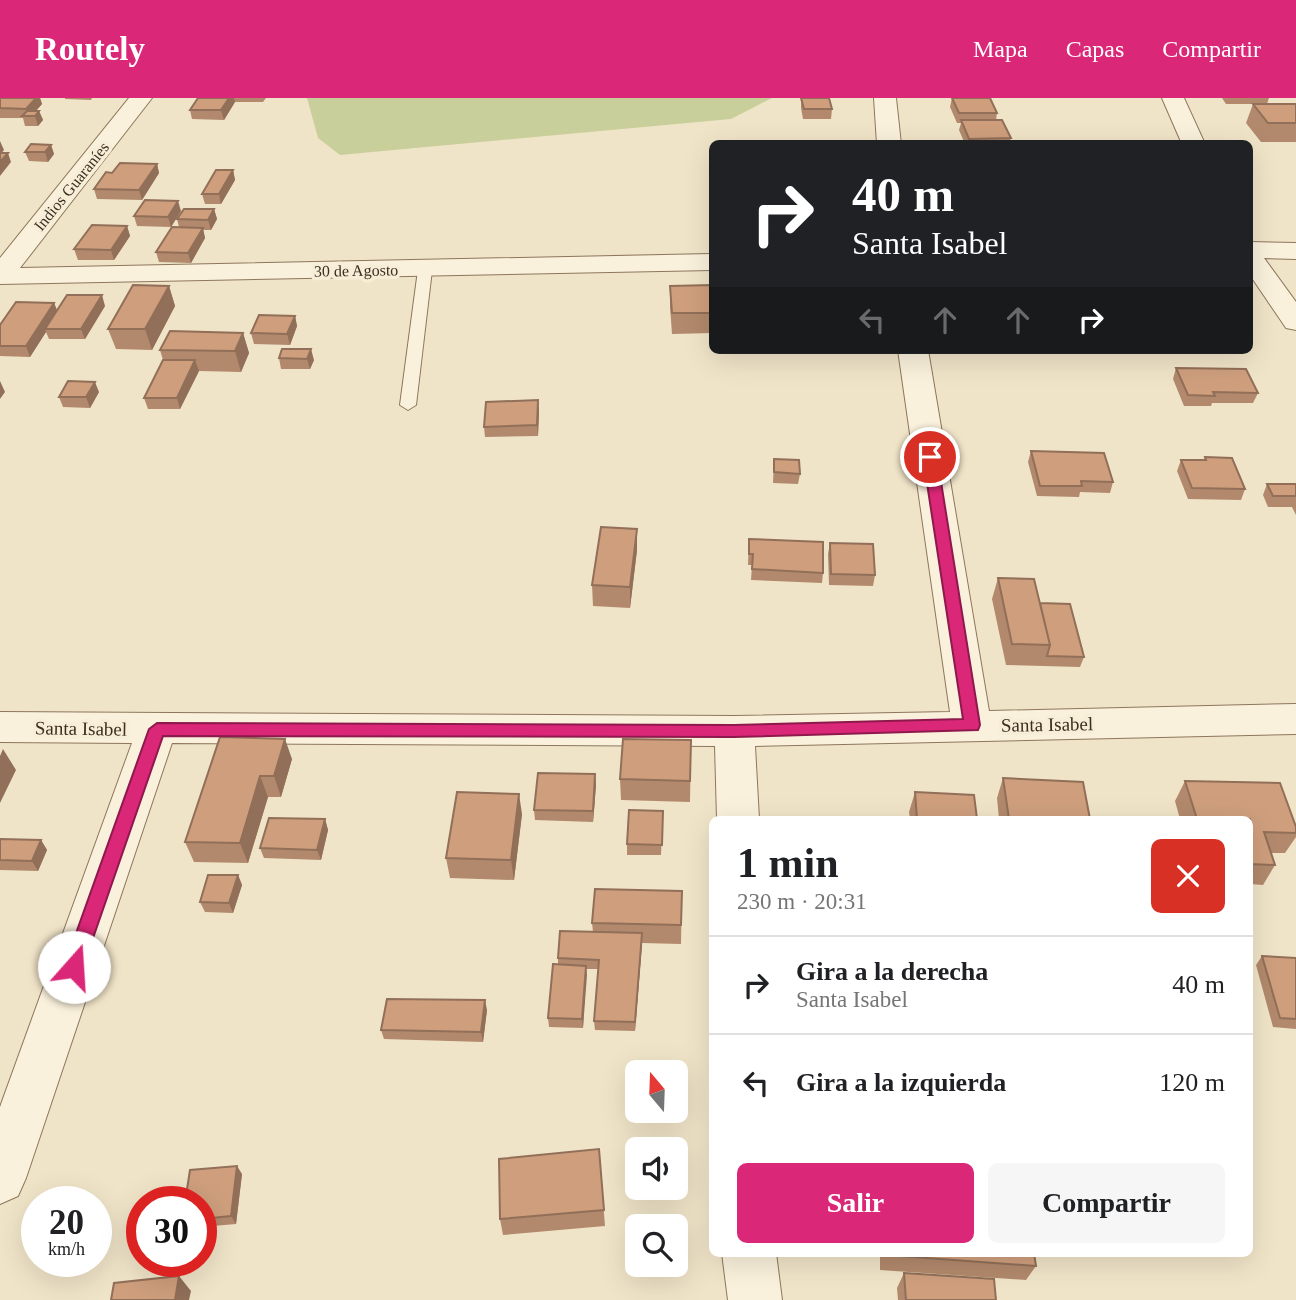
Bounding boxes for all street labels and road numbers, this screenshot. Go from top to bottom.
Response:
street label: Indios Guaraníes [31,139,112,234]
street label: 30 de Agosto [314,261,398,281]
street label: Santa Isabel [1001,713,1093,736]
street label: Santa Isabel [35,717,127,740]

